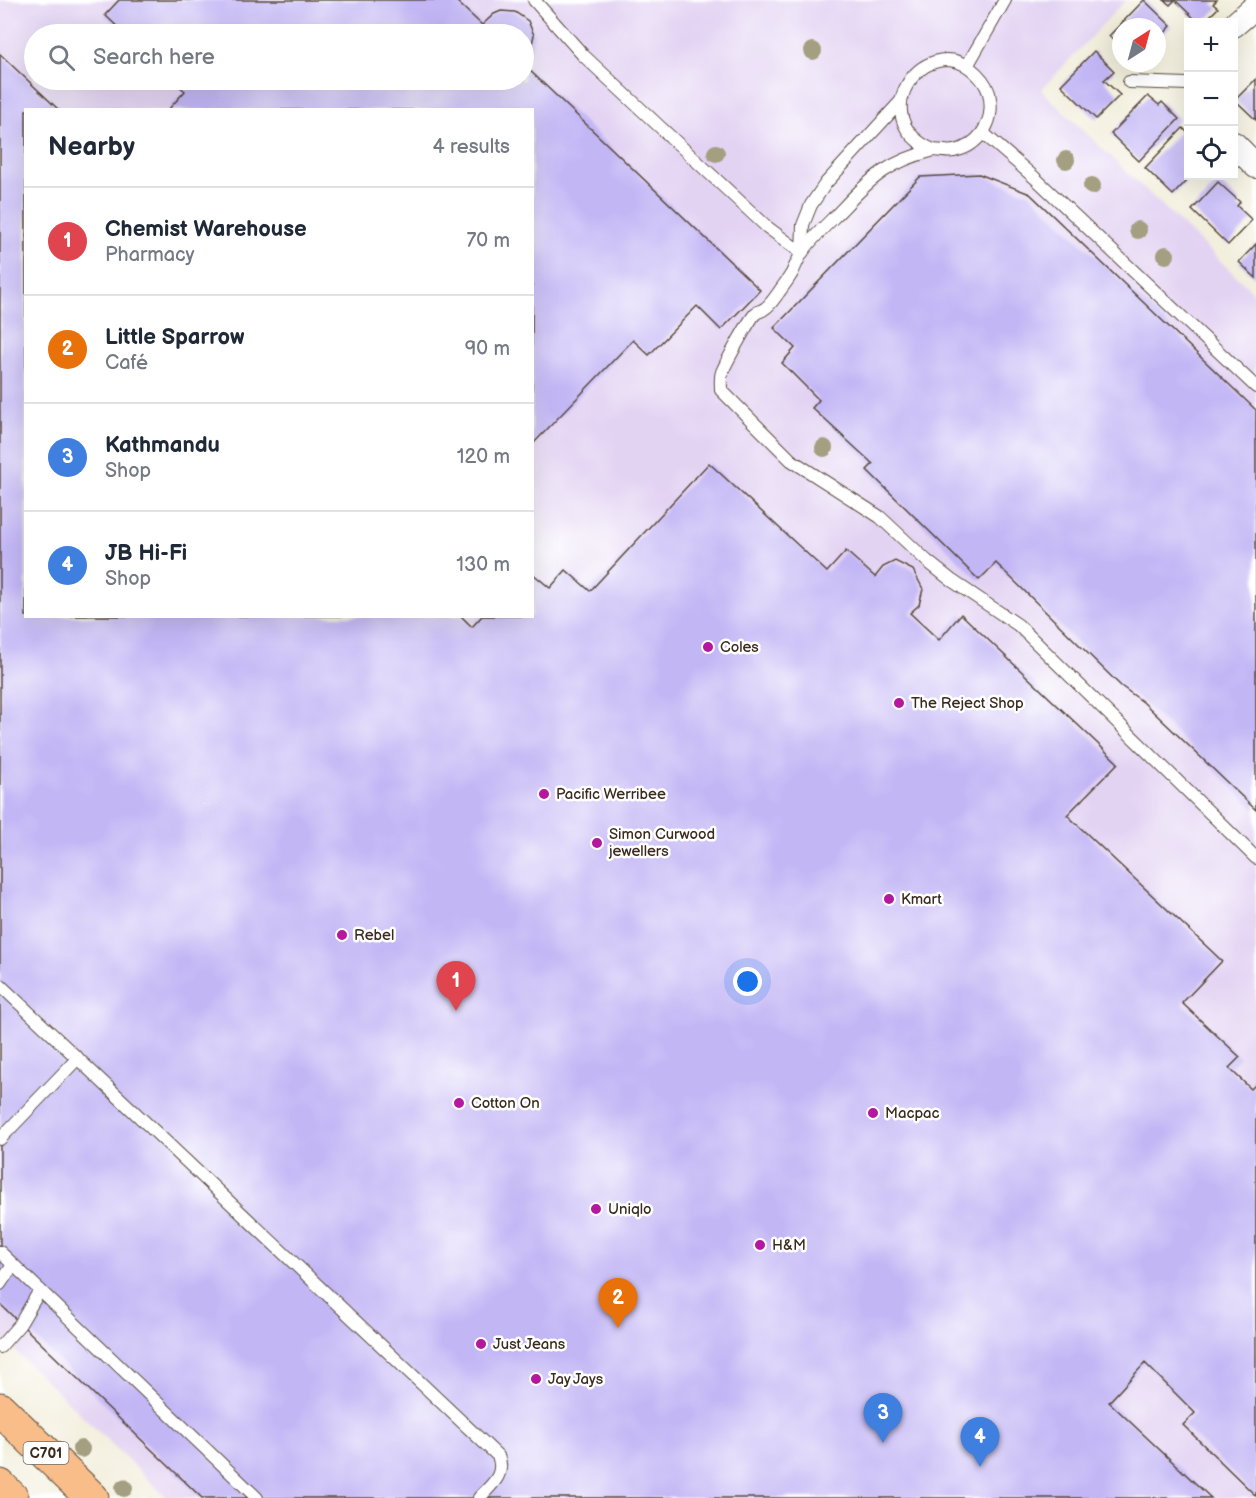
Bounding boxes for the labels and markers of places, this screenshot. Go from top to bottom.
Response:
place label: Coles [720,638,759,657]
marker: Coles [701,640,715,654]
place label: The Reject Shop [911,694,1024,713]
marker: The Reject Shop [892,696,906,710]
place label: Pacific Werribee [556,785,666,804]
marker: Pacific Werribee [537,787,551,801]
place label: Simon Curwood jewellers [608,825,715,861]
marker: Simon Curwood jewellers [590,836,604,850]
place label: Kmart [901,890,942,909]
marker: Kmart [882,892,896,906]
place label: Rebel [354,926,394,945]
marker: Rebel [335,928,349,942]
pin: 1 [436,962,476,1011]
place label: Cotton On [471,1094,540,1113]
marker: Cotton On [452,1096,466,1110]
place label: Macpac [885,1104,940,1123]
marker: Macpac [866,1106,880,1120]
place label: Uniqlo [608,1200,651,1219]
marker: Uniqlo [589,1202,603,1216]
place label: H&M [772,1236,806,1255]
marker: H&M [753,1238,767,1252]
pin: 2 [598,1278,638,1328]
place label: Just Jeans [493,1335,566,1354]
marker: Just Jeans [474,1337,488,1351]
place label: Jay Jays [548,1370,604,1389]
marker: Jay Jays [529,1372,543,1386]
pin: 3 [864,1394,902,1443]
pin: 4 [960,1418,1000,1467]

